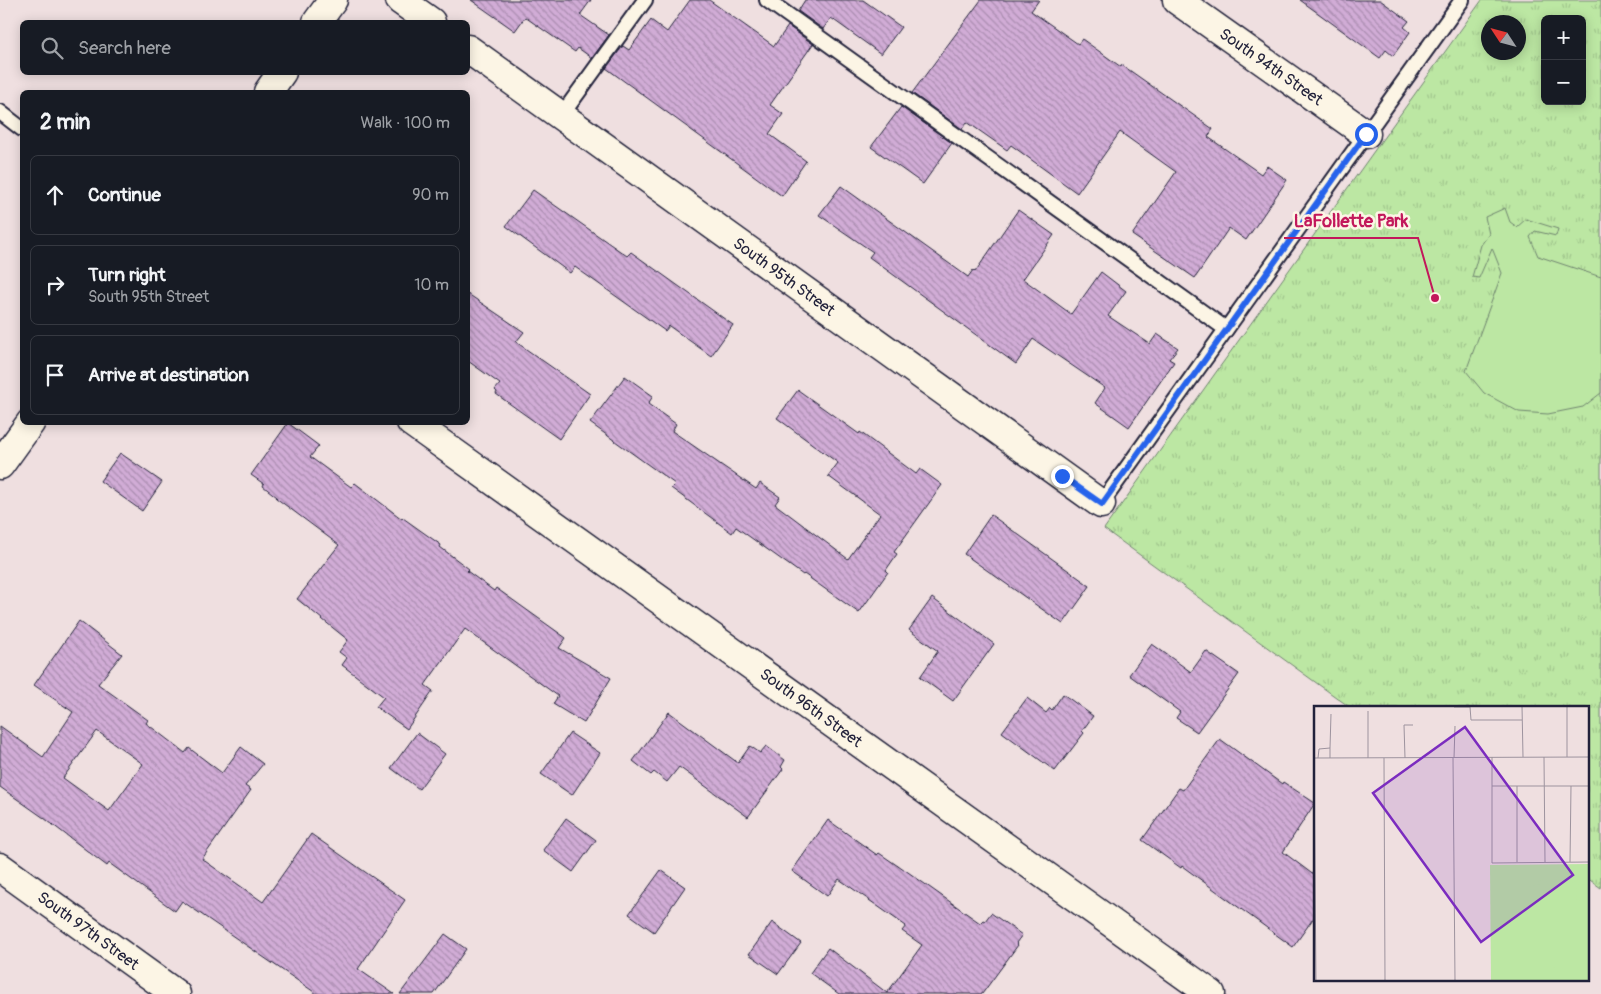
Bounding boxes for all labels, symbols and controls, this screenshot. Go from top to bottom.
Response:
north arrow [1481,15,1526,60]
map controls [1541,15,1586,105]
button: + [1541,15,1586,60]
search box [20,20,470,75]
street label: South 94th Street [1215,24,1327,110]
icon: search [38,34,66,62]
text: Search here [78,36,171,60]
button: − [1541,60,1586,105]
text: 2 min [40,109,90,136]
text: Walk · 100 m [361,113,450,133]
route start [1355,123,1378,146]
icon: ahead [41,181,69,209]
text: Continue [88,183,161,207]
text: 90 m [412,185,449,205]
callout: LaFollette Park [1284,205,1418,238]
text: LaFollette Park [1294,210,1409,233]
street label: South 95th Street [729,233,839,321]
text: Turn right [88,263,166,287]
icon: right [41,271,69,299]
text: 10 m [414,275,449,295]
text: South 95th Street [88,287,209,307]
icon: arrive [41,361,69,389]
text: Arrive at destination [88,363,249,387]
route end [1051,465,1074,488]
street label: South 96th Street [756,664,867,752]
inset map [1314,706,1588,982]
street label: South 97th Street [33,887,143,975]

